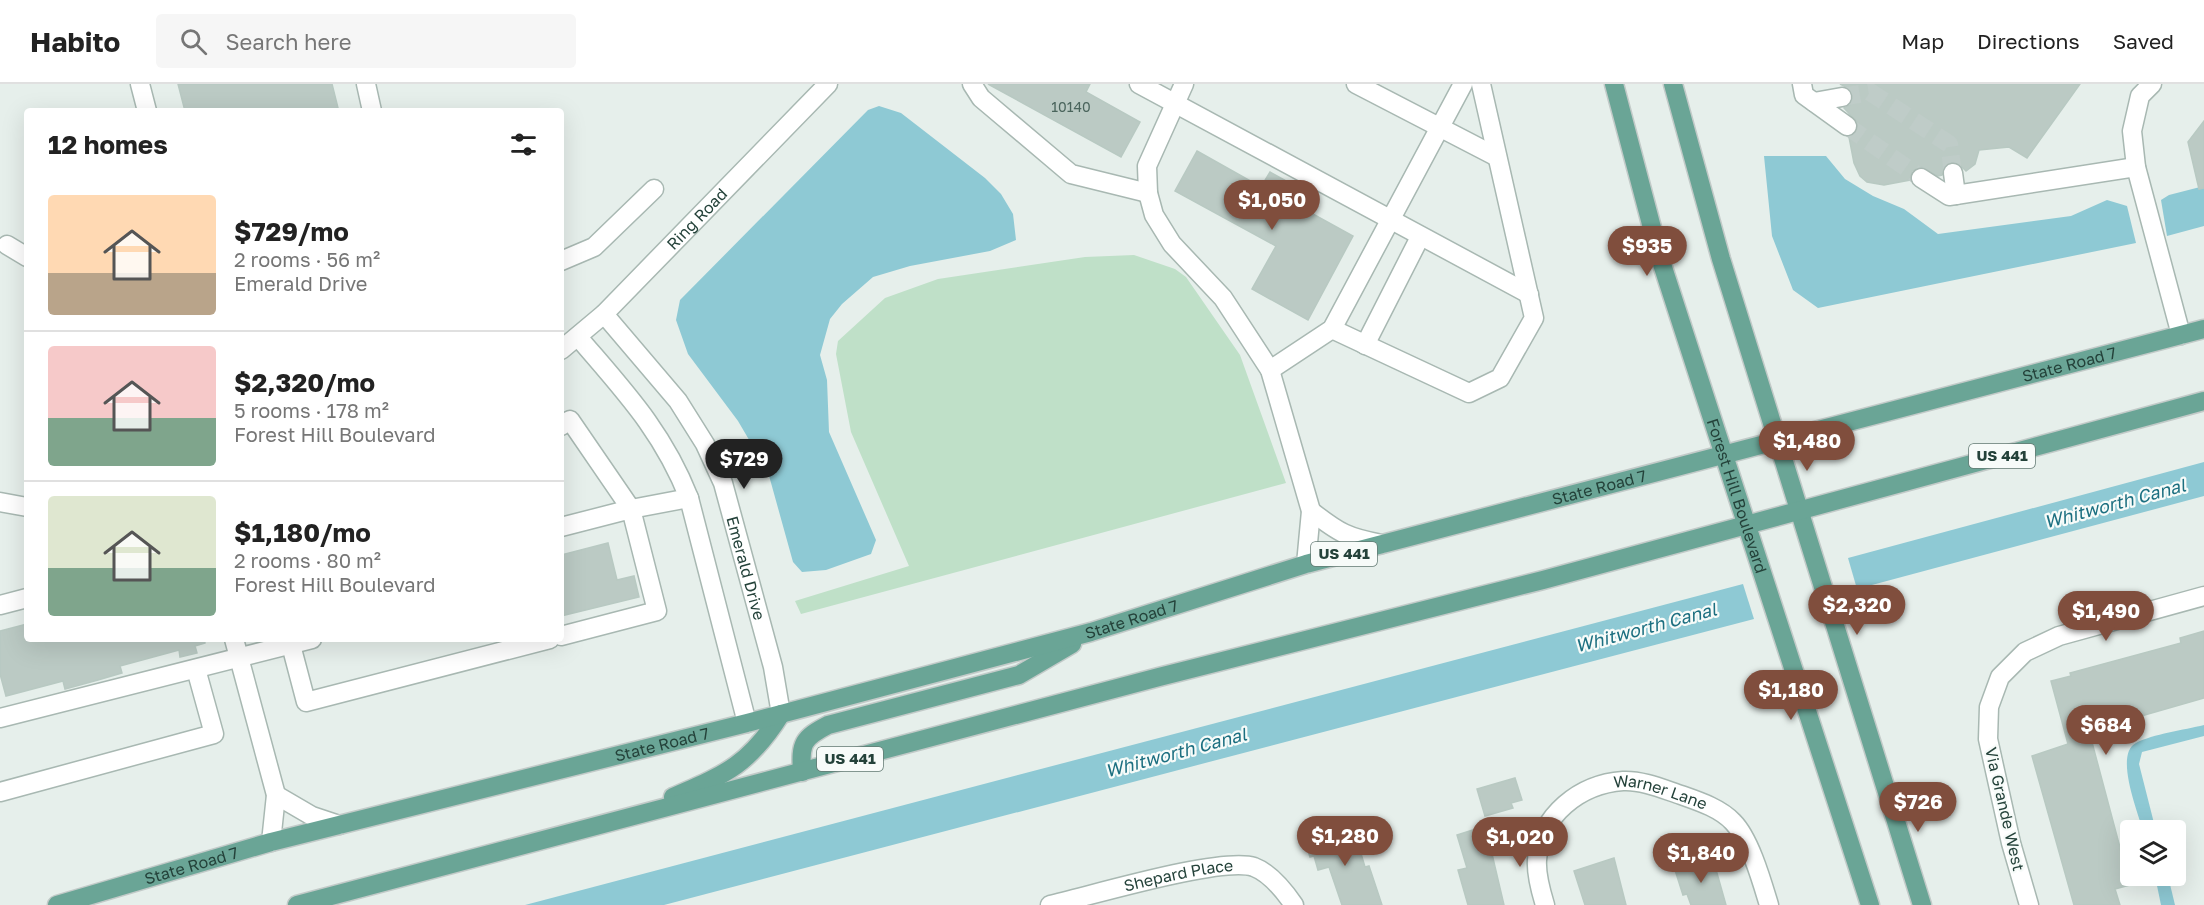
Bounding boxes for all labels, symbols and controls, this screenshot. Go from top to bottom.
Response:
search box [156,14,576,68]
text: Habito [30,25,120,58]
icon: search [177,25,210,58]
text: Search here [225,28,351,55]
text: Map [1901,28,1944,54]
text: Directions [1977,28,2080,54]
text: Saved [2113,28,2174,54]
house number: 10140 [1051,98,1091,115]
icon: filters [507,128,540,161]
text: 12 homes [48,129,168,160]
pin: $1,050 [1223,180,1321,231]
street label: Ring Road [662,184,731,254]
text: $1,050 [1238,187,1306,211]
text: $729/mo [234,216,349,247]
icon: home [96,219,168,291]
pin: $935 [1611,226,1683,277]
text: $935 [1622,233,1672,257]
text: 2 rooms · 56 m² [234,247,380,271]
text: Emerald Drive [234,271,367,295]
street label: State Road 7 [2020,342,2119,386]
text: $2,320/mo [234,367,375,398]
icon: home [96,370,168,442]
text: 5 rooms · 178 m² [234,398,389,422]
street label: Forest Hill Boulevard [1703,416,1772,576]
pin: $1,480 [1758,421,1856,472]
text: Forest Hill Boulevard [234,422,436,446]
text: $1,480 [1773,428,1841,452]
pin: $729 [708,439,780,490]
road number: US 441 [1969,444,2035,468]
text: $729 [719,446,769,470]
street label: State Road 7 [1550,465,1648,509]
water label: Whitworth Canal [2042,473,2189,532]
street label: Emerald Drive [722,514,770,622]
text: $1,180/mo [234,517,371,548]
icon: home [96,520,168,592]
road number: US 441 [1311,542,1377,566]
text: 2 rooms · 80 m² [234,548,381,572]
text: Forest Hill Boulevard [234,572,436,596]
pin: $2,320 [1808,585,1906,636]
pin: $1,490 [2057,591,2155,642]
text: $2,320 [1822,592,1892,616]
street label: State Road 7 [1083,595,1181,643]
water label: Whitworth Canal [1573,597,1720,656]
text: $1,490 [2072,598,2140,622]
pin: $1,180 [1742,670,1840,721]
text: $1,180 [1758,677,1824,701]
pin: $684 [2070,705,2142,756]
text: $684 [2080,712,2132,736]
water label: Whitworth Canal [1103,722,1250,781]
street label: State Road 7 [613,723,711,766]
street label: Via Grande West [1981,745,2029,873]
road number: US 441 [817,747,883,771]
street label: Warner Lane [1613,771,1710,814]
pin: $726 [1882,782,1954,833]
text: $726 [1893,789,1943,813]
pin: $1,280 [1296,816,1394,867]
pin: $1,020 [1471,817,1569,868]
map controls [2120,820,2186,886]
button: layers [2120,820,2186,886]
text: $1,280 [1311,823,1379,847]
text: $1,020 [1486,824,1554,848]
pin: $1,840 [1652,833,1750,884]
text: $1,840 [1667,840,1735,864]
street label: State Road 7 [142,842,240,889]
street label: Shepard Place [1122,855,1234,896]

